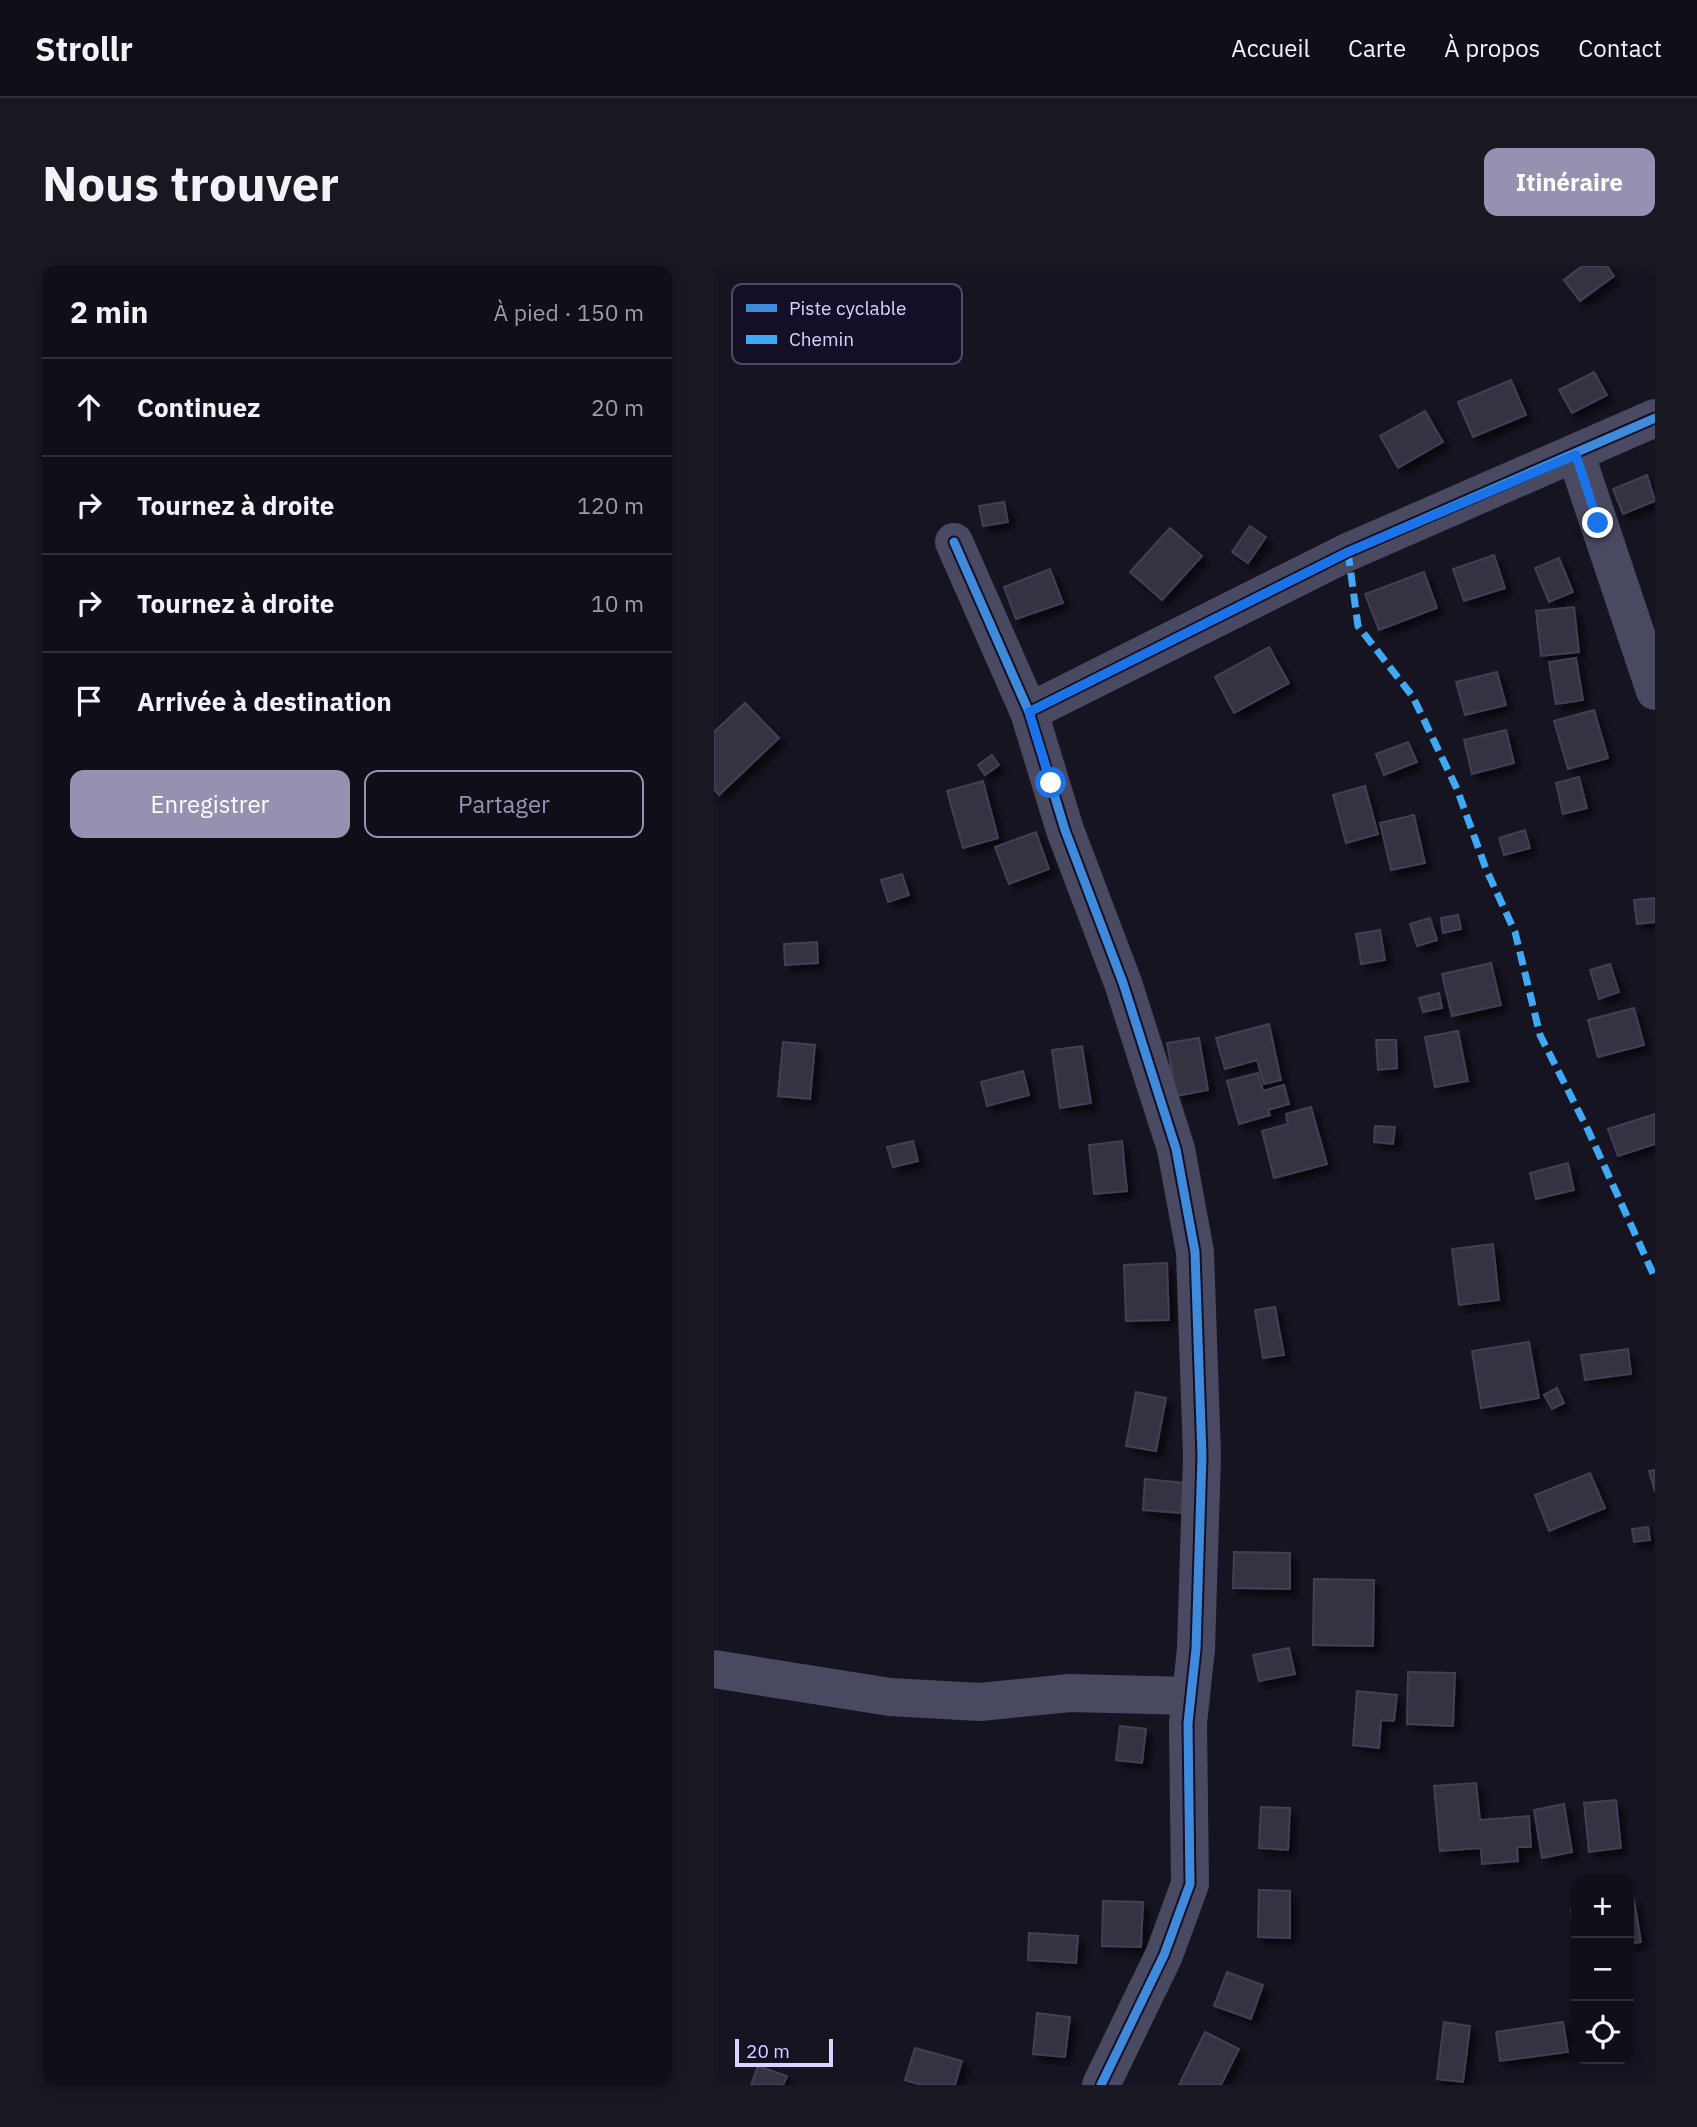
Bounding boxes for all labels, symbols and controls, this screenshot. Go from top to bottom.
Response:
text: Strollr [35,27,133,70]
text: Accueil [1231,32,1310,64]
text: Carte [1348,32,1406,64]
text: À propos [1444,32,1540,64]
text: Contact [1578,32,1662,64]
button: Itinéraire [1484,148,1655,216]
text: Nous trouver [42,151,339,214]
legend [732,284,962,364]
text: 2 min [70,292,148,331]
text: Piste cyclable [789,296,906,320]
text: À pied · 150 m [494,297,644,327]
text: Chemin [789,327,854,351]
icon: ahead [70,388,108,426]
text: Continuez [137,390,260,424]
text: 20 m [591,392,644,422]
icon: right [70,486,108,524]
text: Tournez à droite [137,488,334,522]
text: 120 m [577,490,644,520]
route end [1582,507,1613,538]
icon: right [70,584,108,622]
text: Tournez à droite [137,586,334,620]
text: 10 m [591,588,644,618]
icon: arrive [70,682,108,720]
text: Arrivée à destination [137,684,392,718]
route start [1035,767,1066,798]
button: Enregistrer [70,770,350,838]
button: Partager [364,770,644,838]
map controls [1571,1875,1634,2064]
button: + [1571,1875,1634,1938]
button: − [1571,1938,1634,2001]
button: locate [1571,2001,1634,2064]
scale bar [735,2036,833,2068]
text: 20 m [746,2039,790,2063]

